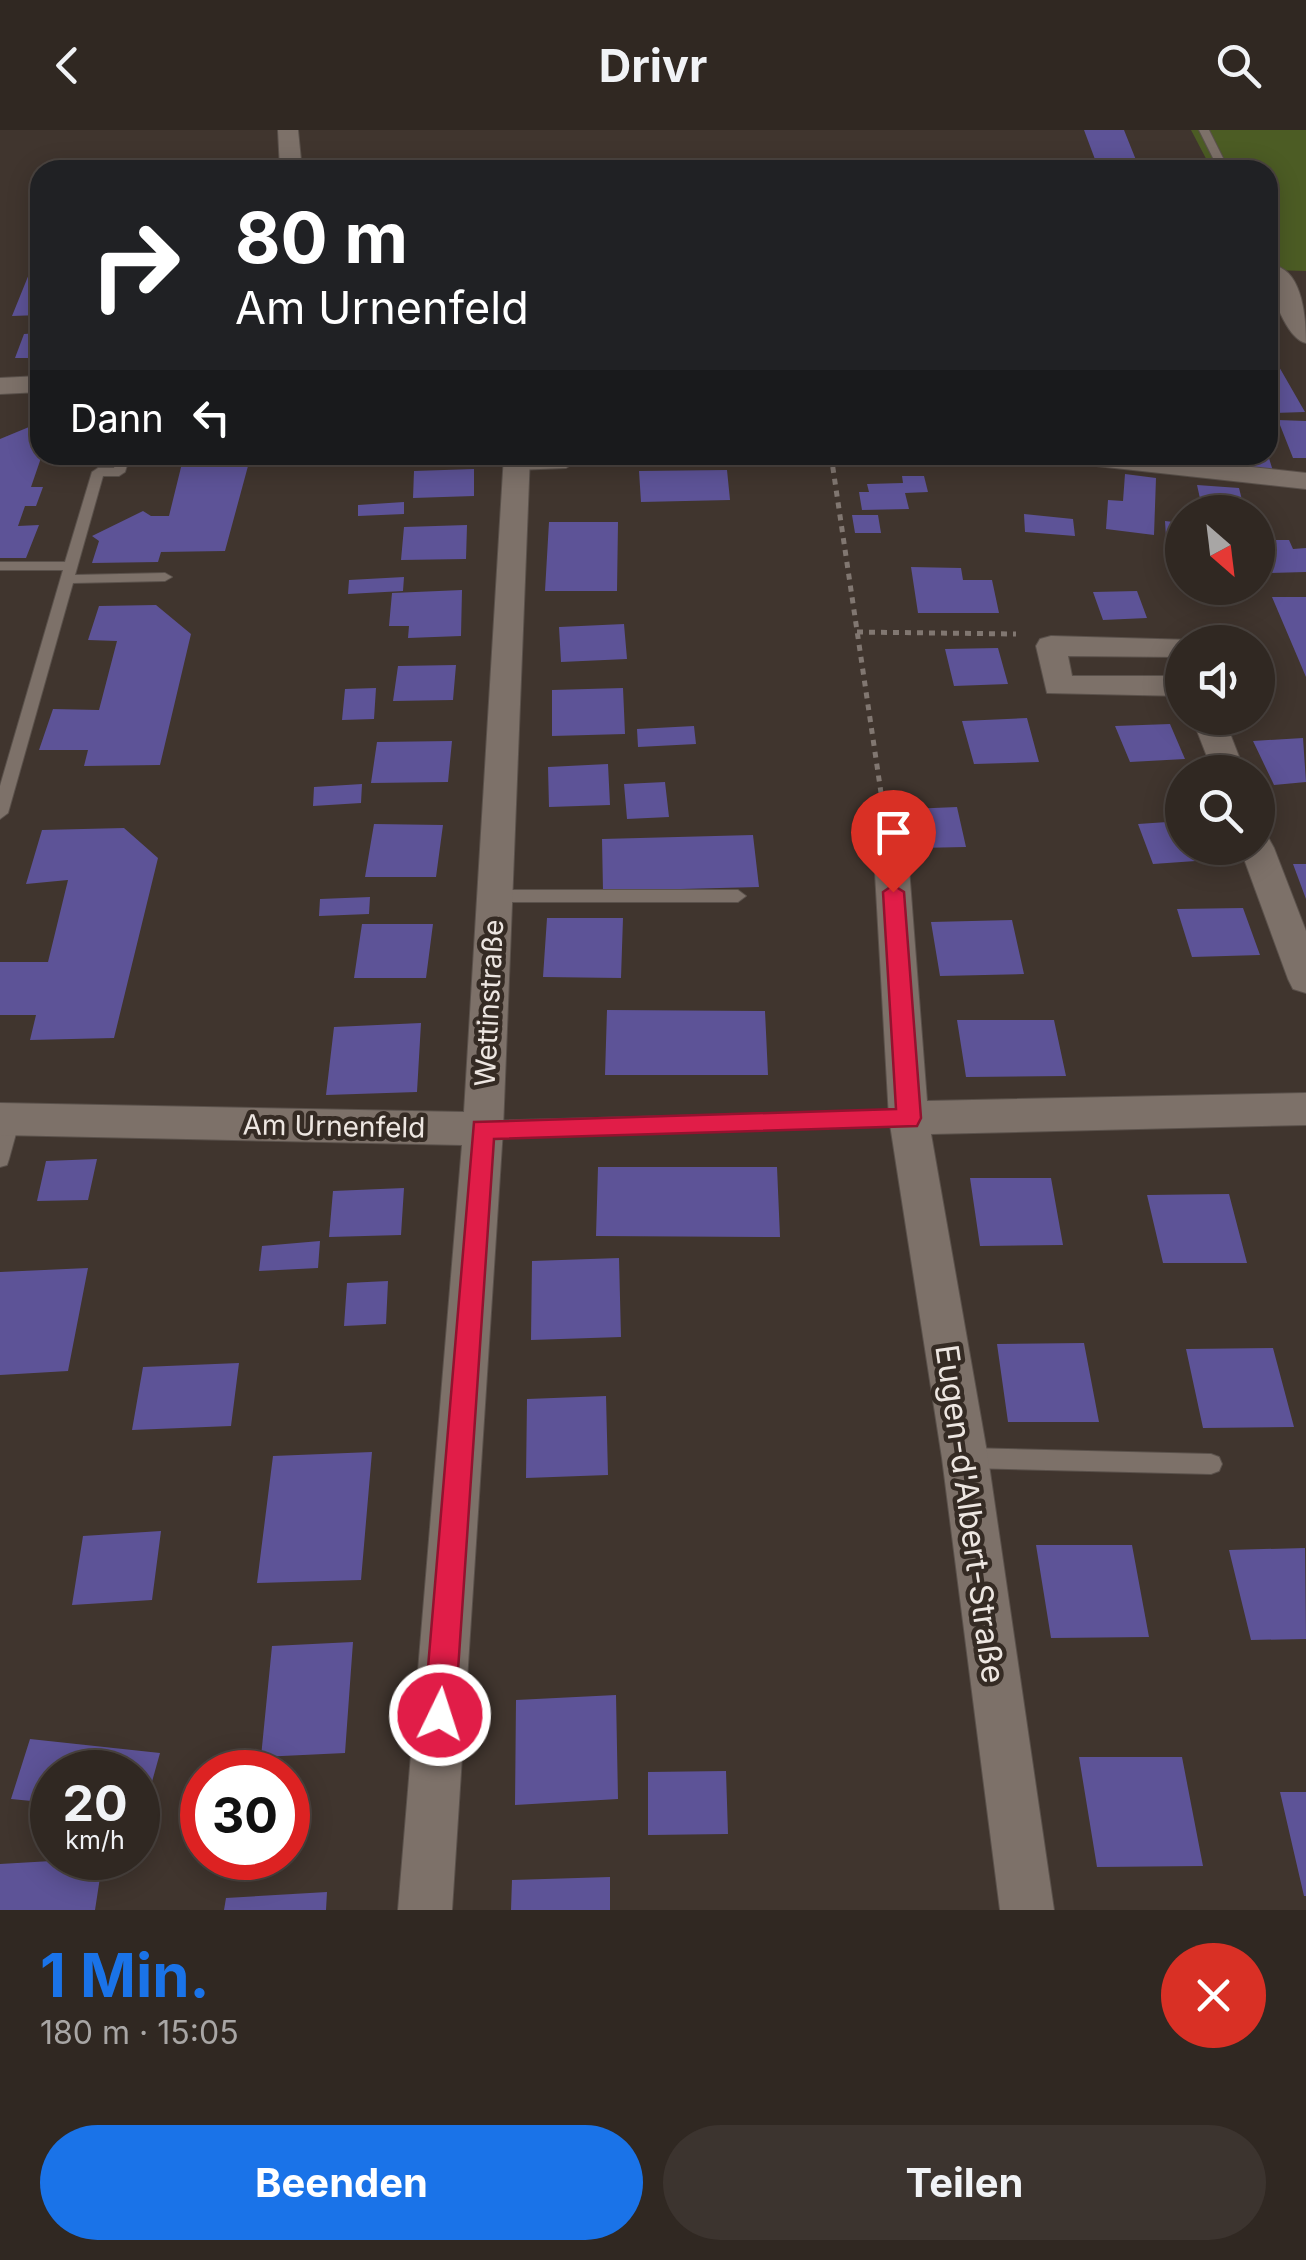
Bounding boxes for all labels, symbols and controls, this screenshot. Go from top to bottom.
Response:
icon: back [40,38,95,93]
text: Drivr [599,38,707,93]
icon: search [1211,38,1266,93]
text: 80 m [235,195,408,280]
icon: right [70,200,200,330]
text: Am Urnenfeld [235,280,529,335]
icon: left [184,390,239,445]
text: Dann [70,395,164,441]
north arrow [1165,495,1275,605]
map controls [1165,495,1275,865]
button: sound [1165,625,1275,735]
button: search [1165,755,1275,865]
pin [851,790,936,893]
icon: arrive [866,805,921,860]
street label: Wettinstraße [468,919,510,1087]
street label: Am Urnenfeld [242,1107,426,1145]
street label: Eugen-d'Albert-Straße [927,1342,1014,1686]
position arrow [388,1663,492,1767]
speed limit sign: 30 [180,1750,310,1880]
text: 20 [62,1773,128,1833]
text: km/h [65,1825,125,1855]
text: 1 Min. [40,1939,210,2011]
button: close [1161,1943,1266,2048]
text: 180 m · 15:05 [40,2013,239,2052]
button: Beenden [40,2125,643,2240]
button: Teilen [663,2125,1266,2240]

